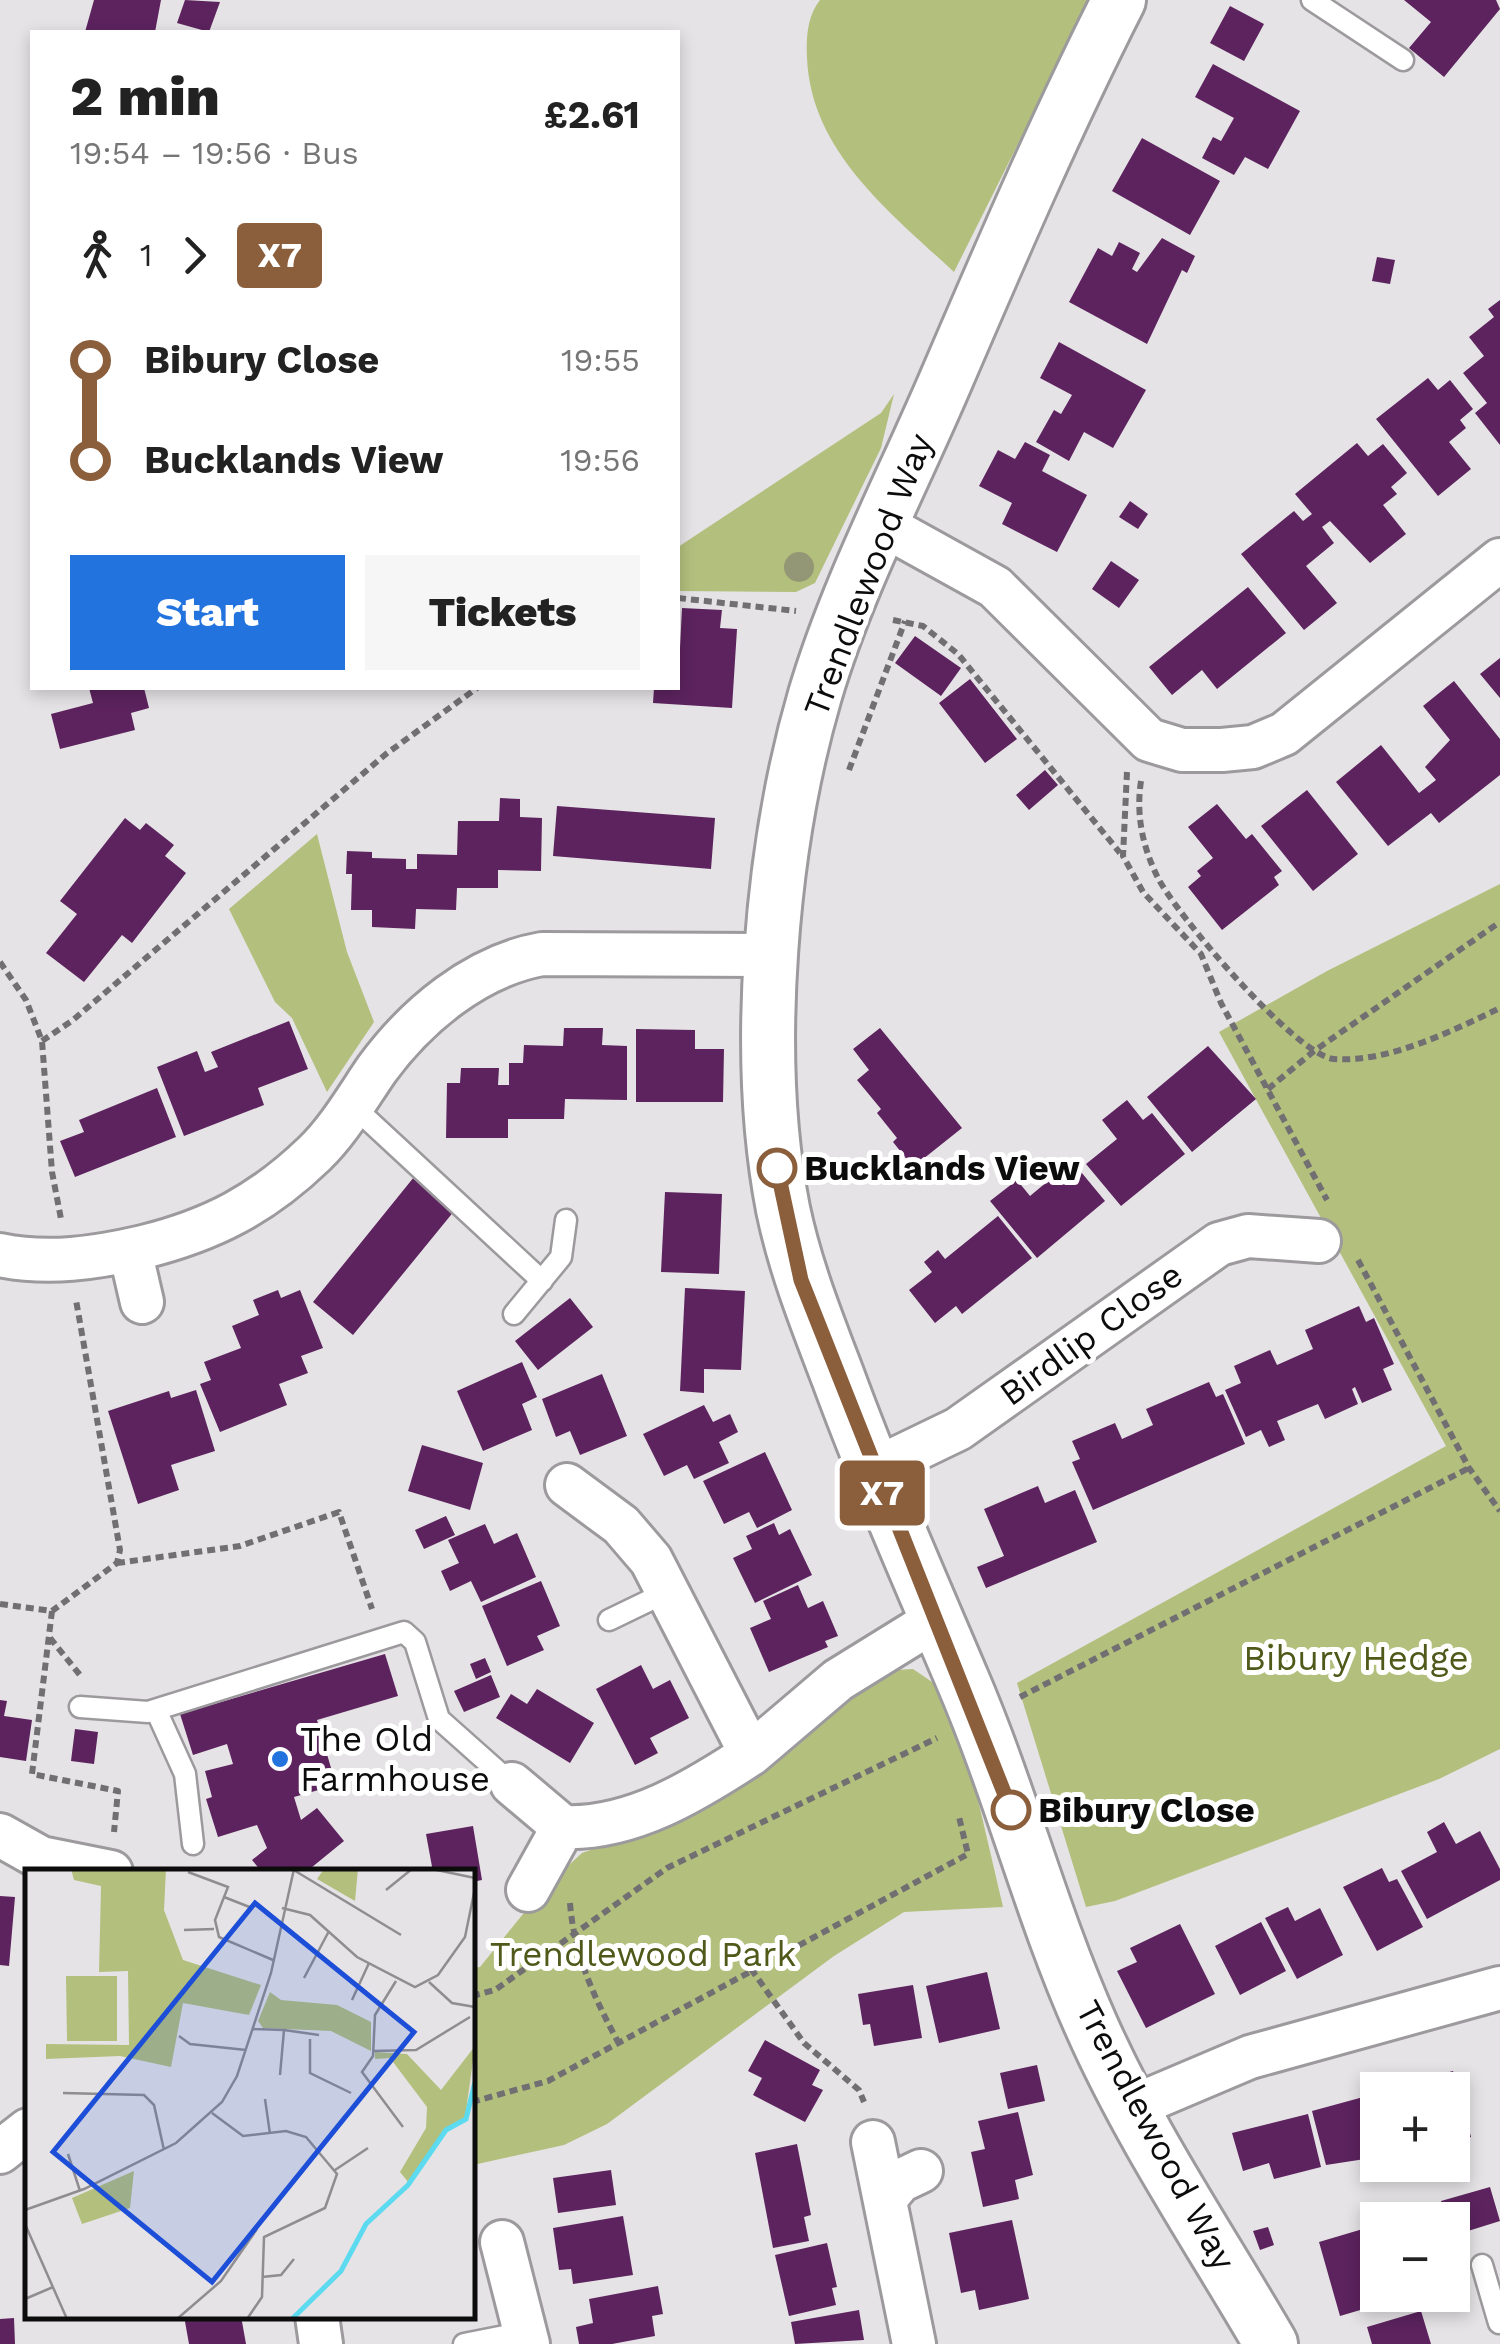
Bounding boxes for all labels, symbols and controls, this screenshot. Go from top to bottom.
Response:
text: 2 min [70,64,220,128]
text: £2.61 [544,93,640,137]
text: 19:54 – 19:56 · Bus [70,134,359,172]
icon: walk [70,228,125,283]
icon: forward [167,228,222,283]
text: X7 [257,234,302,276]
text: 1 [140,236,152,274]
text: Bibury Close [144,338,379,382]
text: 19:55 [561,341,640,379]
street label: Trendlewood Way [795,428,941,722]
text: Bucklands View [144,438,444,482]
text: 19:56 [560,441,640,479]
button: Start [70,555,345,670]
button: Tickets [365,555,640,670]
place label: Bucklands View [804,1147,1080,1189]
marker: Bucklands View [758,1149,796,1187]
street label: Birdlip Close [991,1254,1191,1414]
line badge: X7 [837,1460,927,1526]
text: X7 [860,1472,904,1514]
park label: Bibury Hedge [1243,1637,1469,1679]
place label: The Old Farmhouse [300,1718,490,1800]
marker: The Old Farmhouse [269,1748,291,1770]
place label: Bibury Close [1038,1789,1255,1831]
marker: Bibury Close [992,1791,1030,1829]
inset map [25,1869,475,2319]
park label: Trendlewood Park [490,1933,796,1975]
street label: Trendlewood Way [1067,1993,1245,2277]
map controls [1360,2072,1470,2312]
button: + [1360,2072,1470,2182]
button: − [1360,2202,1470,2312]

